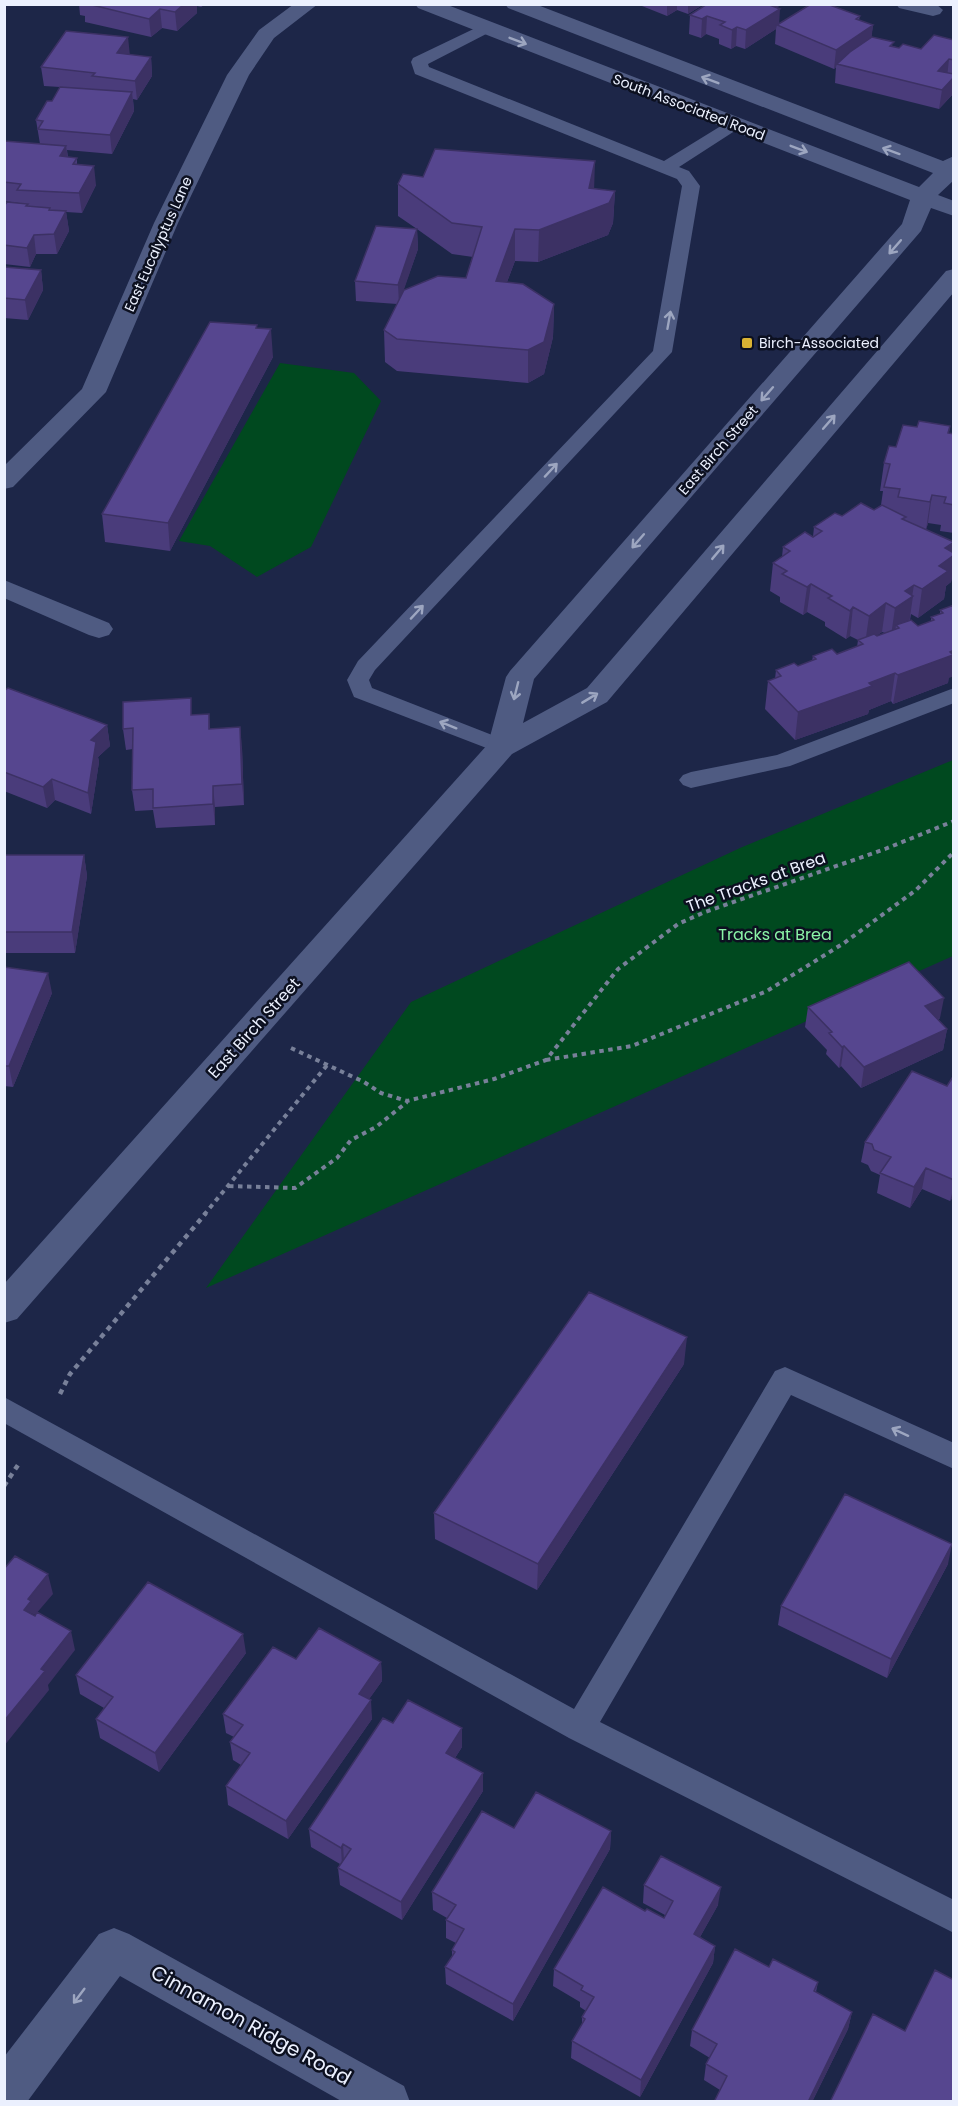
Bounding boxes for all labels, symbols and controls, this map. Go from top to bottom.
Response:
one-way arrow [508,36,527,47]
street label: South Associated Road [610,69,768,145]
one-way arrow [701,74,719,85]
one-way arrow [883,144,901,155]
one-way arrow [789,145,808,156]
street label: East Eucalyptus Lane [119,173,197,315]
one-way arrow [888,239,902,254]
one-way arrow [663,310,674,330]
place label: Birch-Associated [759,333,879,353]
marker: Birch-Associated [740,336,754,350]
one-way arrow [760,386,774,401]
street label: East Birch Street [674,401,762,499]
one-way arrow [822,415,836,430]
one-way arrow [544,462,558,477]
one-way arrow [632,533,645,549]
one-way arrow [711,545,725,560]
one-way arrow [410,604,425,619]
one-way arrow [510,681,522,700]
one-way arrow [581,692,598,704]
one-way arrow [439,719,458,730]
street label: The Tracks at Brea [683,846,829,918]
park label: Tracks at Brea [718,923,832,946]
street label: East Birch Street [203,973,306,1083]
one-way arrow [892,1426,910,1437]
street label: Cinnamon Ridge Road [146,1958,356,2092]
one-way arrow [72,1988,85,2004]

